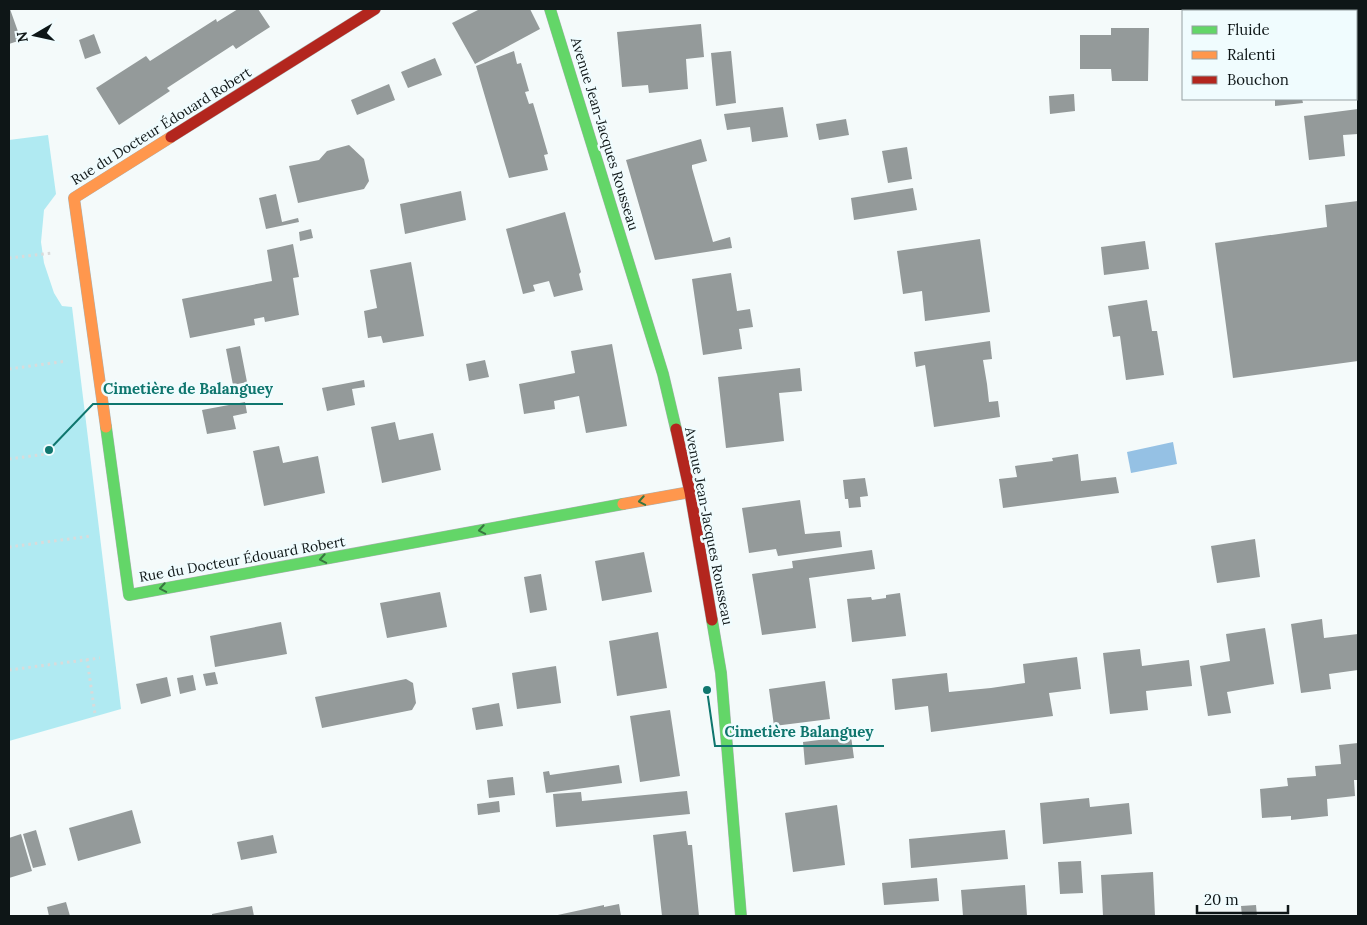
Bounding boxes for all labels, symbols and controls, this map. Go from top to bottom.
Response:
north arrow [10,10,60,60]
legend [1182,10,1357,100]
text: Fluide [1227,20,1270,39]
text: N [12,30,32,44]
street label: Avenue Jean-Jacques Rousseau [567,34,643,233]
text: Ralenti [1227,45,1275,64]
street label: Rue du Docteur Édouard Robert [68,63,255,189]
text: Bouchon [1227,70,1289,89]
callout: Cimetière de Balanguey [93,374,283,404]
text: Cimetière de Balanguey [103,379,274,398]
street label: Avenue Jean-Jacques Rousseau [681,425,737,626]
one-way arrow [638,495,647,506]
one-way arrow [478,525,487,535]
street label: Rue du Docteur Édouard Robert [138,532,347,586]
one-way arrow [318,554,327,564]
one-way arrow [158,583,167,593]
callout: Cimetière Balanguey [715,716,884,746]
text: Cimetière Balanguey [724,722,874,741]
scale bar [1197,882,1288,914]
text: 20 m [1204,890,1239,909]

